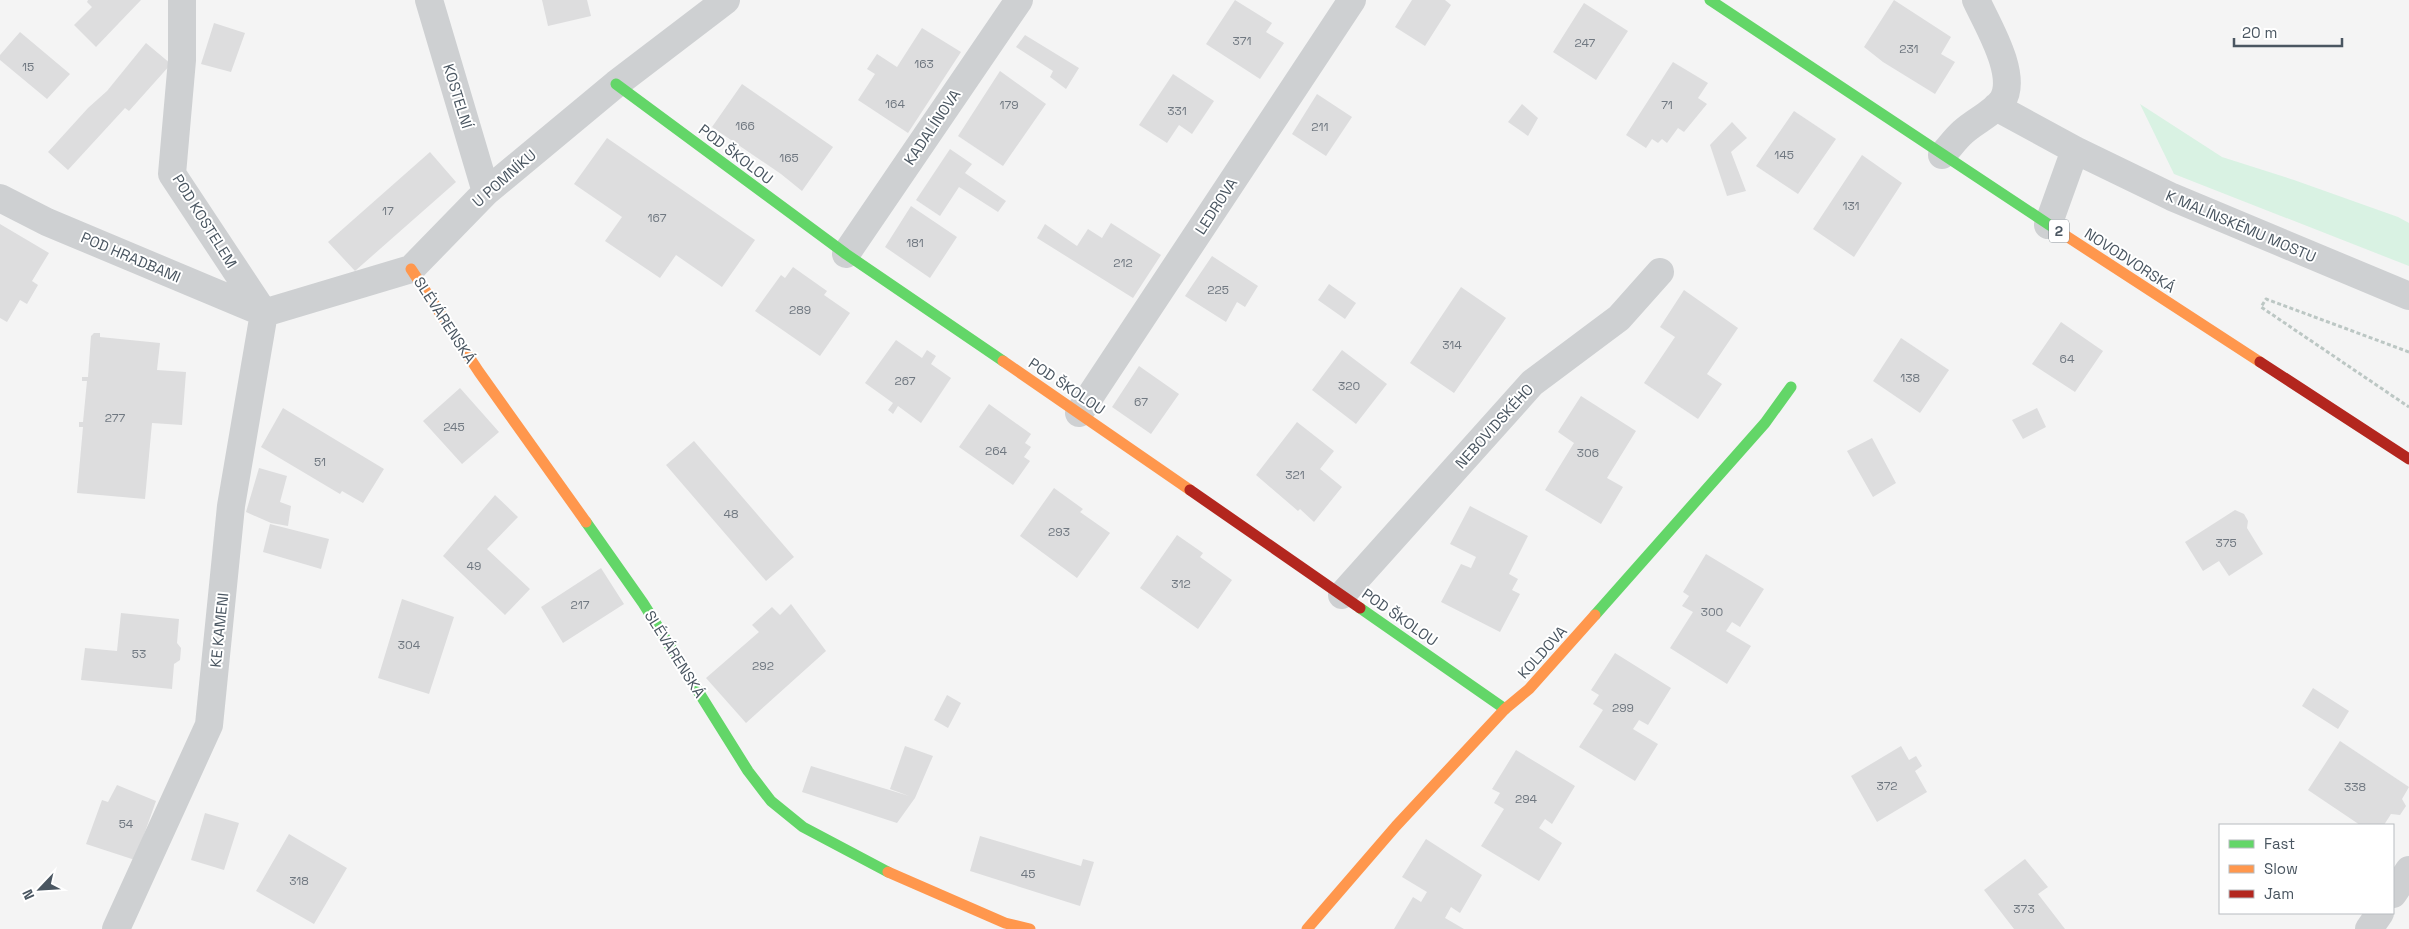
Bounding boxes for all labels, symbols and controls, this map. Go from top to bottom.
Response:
scale bar [2234,15,2342,47]
text: 20 m [2242,23,2277,42]
house number: 371 [1233,33,1251,49]
house number: 247 [1575,35,1596,51]
house number: 231 [1899,41,1919,57]
house number: 163 [914,56,934,72]
house number: 15 [22,59,34,75]
street label: KOSTELNÍ [439,61,477,131]
street label: KADALÍNOVA [900,85,965,169]
house number: 164 [885,96,905,112]
house number: 179 [999,97,1019,113]
house number: 71 [1661,97,1673,113]
house number: 331 [1167,103,1187,119]
house number: 166 [735,118,755,134]
house number: 211 [1311,119,1329,135]
street label: POD ŠKOLOU [695,120,777,188]
street label: U POMNÍKU [468,145,540,211]
house number: 145 [1774,147,1794,163]
house number: 165 [779,150,799,166]
street label: POD KOSTELEM [169,171,241,271]
street label: LEDROVA [1191,174,1242,238]
street label: K MALÍNSKÉMU MOSTU [2163,186,2319,266]
house number: 131 [1842,198,1860,214]
house number: 17 [382,203,394,219]
house number: 167 [648,210,667,226]
road number: 2 [2049,220,2069,242]
street label: NOVODVORSKÁ [2081,224,2179,297]
street label: POD HRADBAMI [78,227,184,287]
house number: 181 [906,235,924,251]
house number: 212 [1113,255,1133,271]
street label: SLÉVÁRENSKÁ [410,273,480,367]
house number: 225 [1207,282,1229,298]
house number: 289 [789,302,811,318]
house number: 314 [1442,337,1462,353]
house number: 64 [2060,351,2075,367]
street label: POD ŠKOLOU [1025,353,1109,419]
house number: 138 [1900,370,1920,386]
house number: 267 [894,373,916,389]
house number: 320 [1338,378,1360,394]
street label: NEBOVIDSKÉHO [1451,380,1537,472]
house number: 67 [1134,394,1148,410]
house number: 277 [105,410,126,426]
house number: 245 [443,419,465,435]
house number: 264 [985,443,1008,459]
house number: 306 [1577,445,1599,461]
house number: 51 [314,454,326,470]
house number: 321 [1285,467,1305,483]
house number: 48 [724,506,738,522]
house number: 293 [1048,524,1070,540]
house number: 375 [2215,535,2237,551]
house number: 49 [467,558,481,574]
house number: 312 [1171,576,1191,592]
street label: POD ŠKOLOU [1358,584,1442,650]
street label: KE KAMENI [206,592,232,668]
house number: 217 [570,597,590,613]
house number: 300 [1701,604,1723,620]
street label: SLÉVÁRENSKÁ [641,607,710,702]
street label: KOLDOVA [1513,621,1571,682]
house number: 304 [398,637,421,653]
house number: 53 [132,646,146,662]
house number: 292 [752,658,774,674]
house number: 299 [1612,700,1634,716]
house number: 372 [1876,778,1898,794]
house number: 338 [2344,779,2366,795]
house number: 294 [1515,791,1538,807]
house number: 54 [119,816,134,832]
legend [2219,824,2394,914]
text: Fast [2264,834,2295,853]
text: Slow [2264,859,2298,878]
north arrow [15,864,65,914]
house number: 45 [1021,866,1035,882]
house number: 318 [289,873,309,889]
text: Jam [2264,884,2294,903]
text: N [18,886,38,903]
house number: 373 [2013,901,2035,917]

